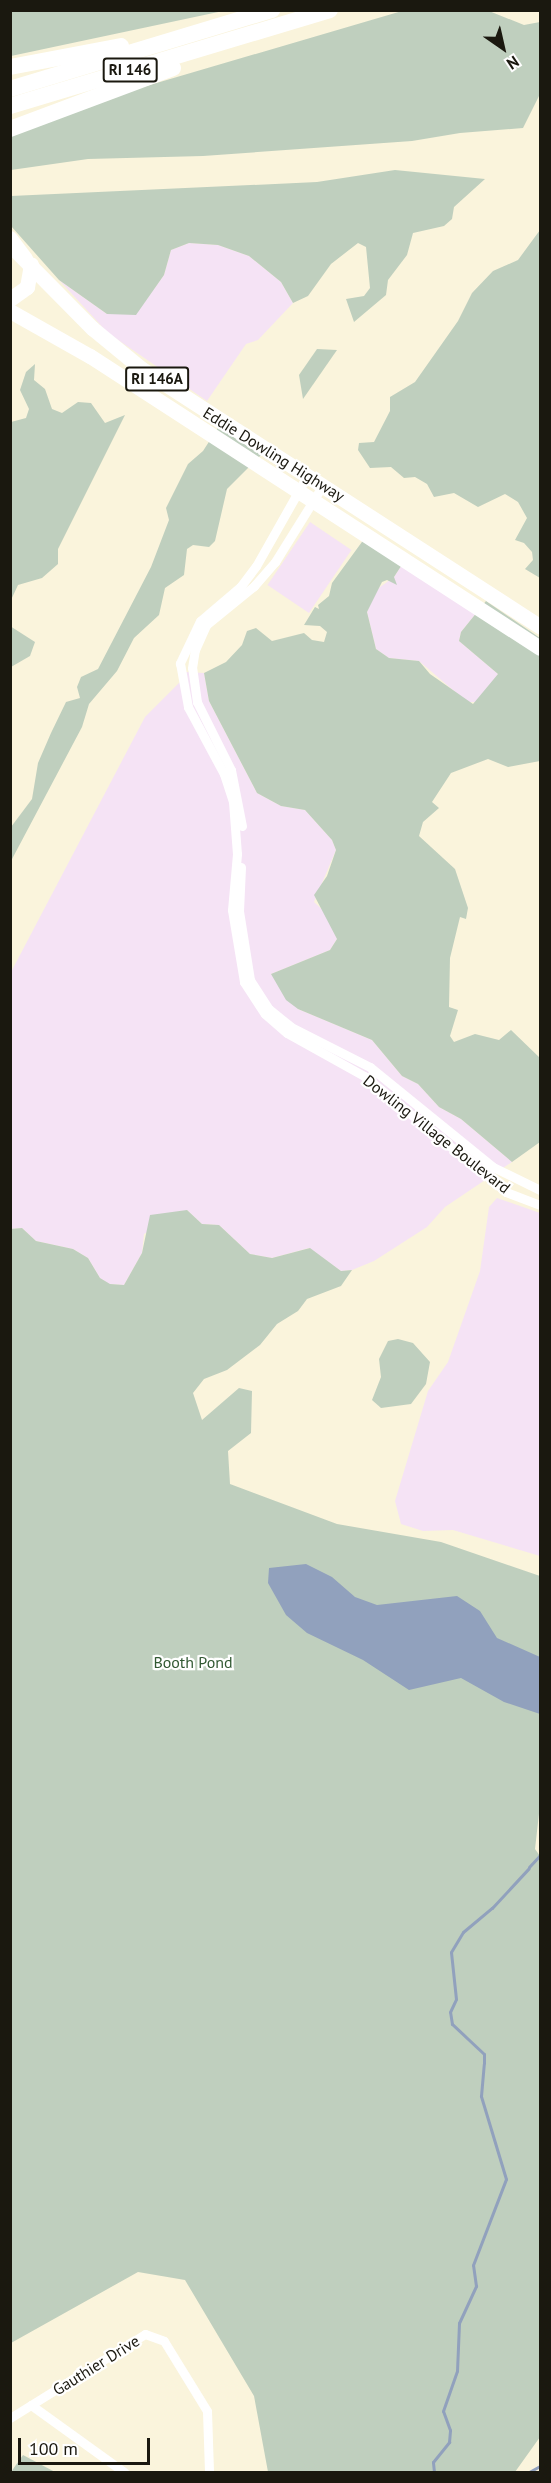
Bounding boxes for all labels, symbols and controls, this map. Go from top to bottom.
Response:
north arrow [473,18,533,78]
text: N [503,52,523,74]
road number: RI 146 [102,58,158,82]
road number: RI 146A [124,367,190,391]
street label: Eddie Dowling Highway [200,403,348,505]
street label: Dowling Village Boulevard [360,1071,514,1197]
park label: Booth Pond [153,1652,233,1672]
street label: Gauthier Drive [49,2331,143,2399]
scale bar [21,2426,153,2464]
text: 100 m [29,2437,78,2460]

